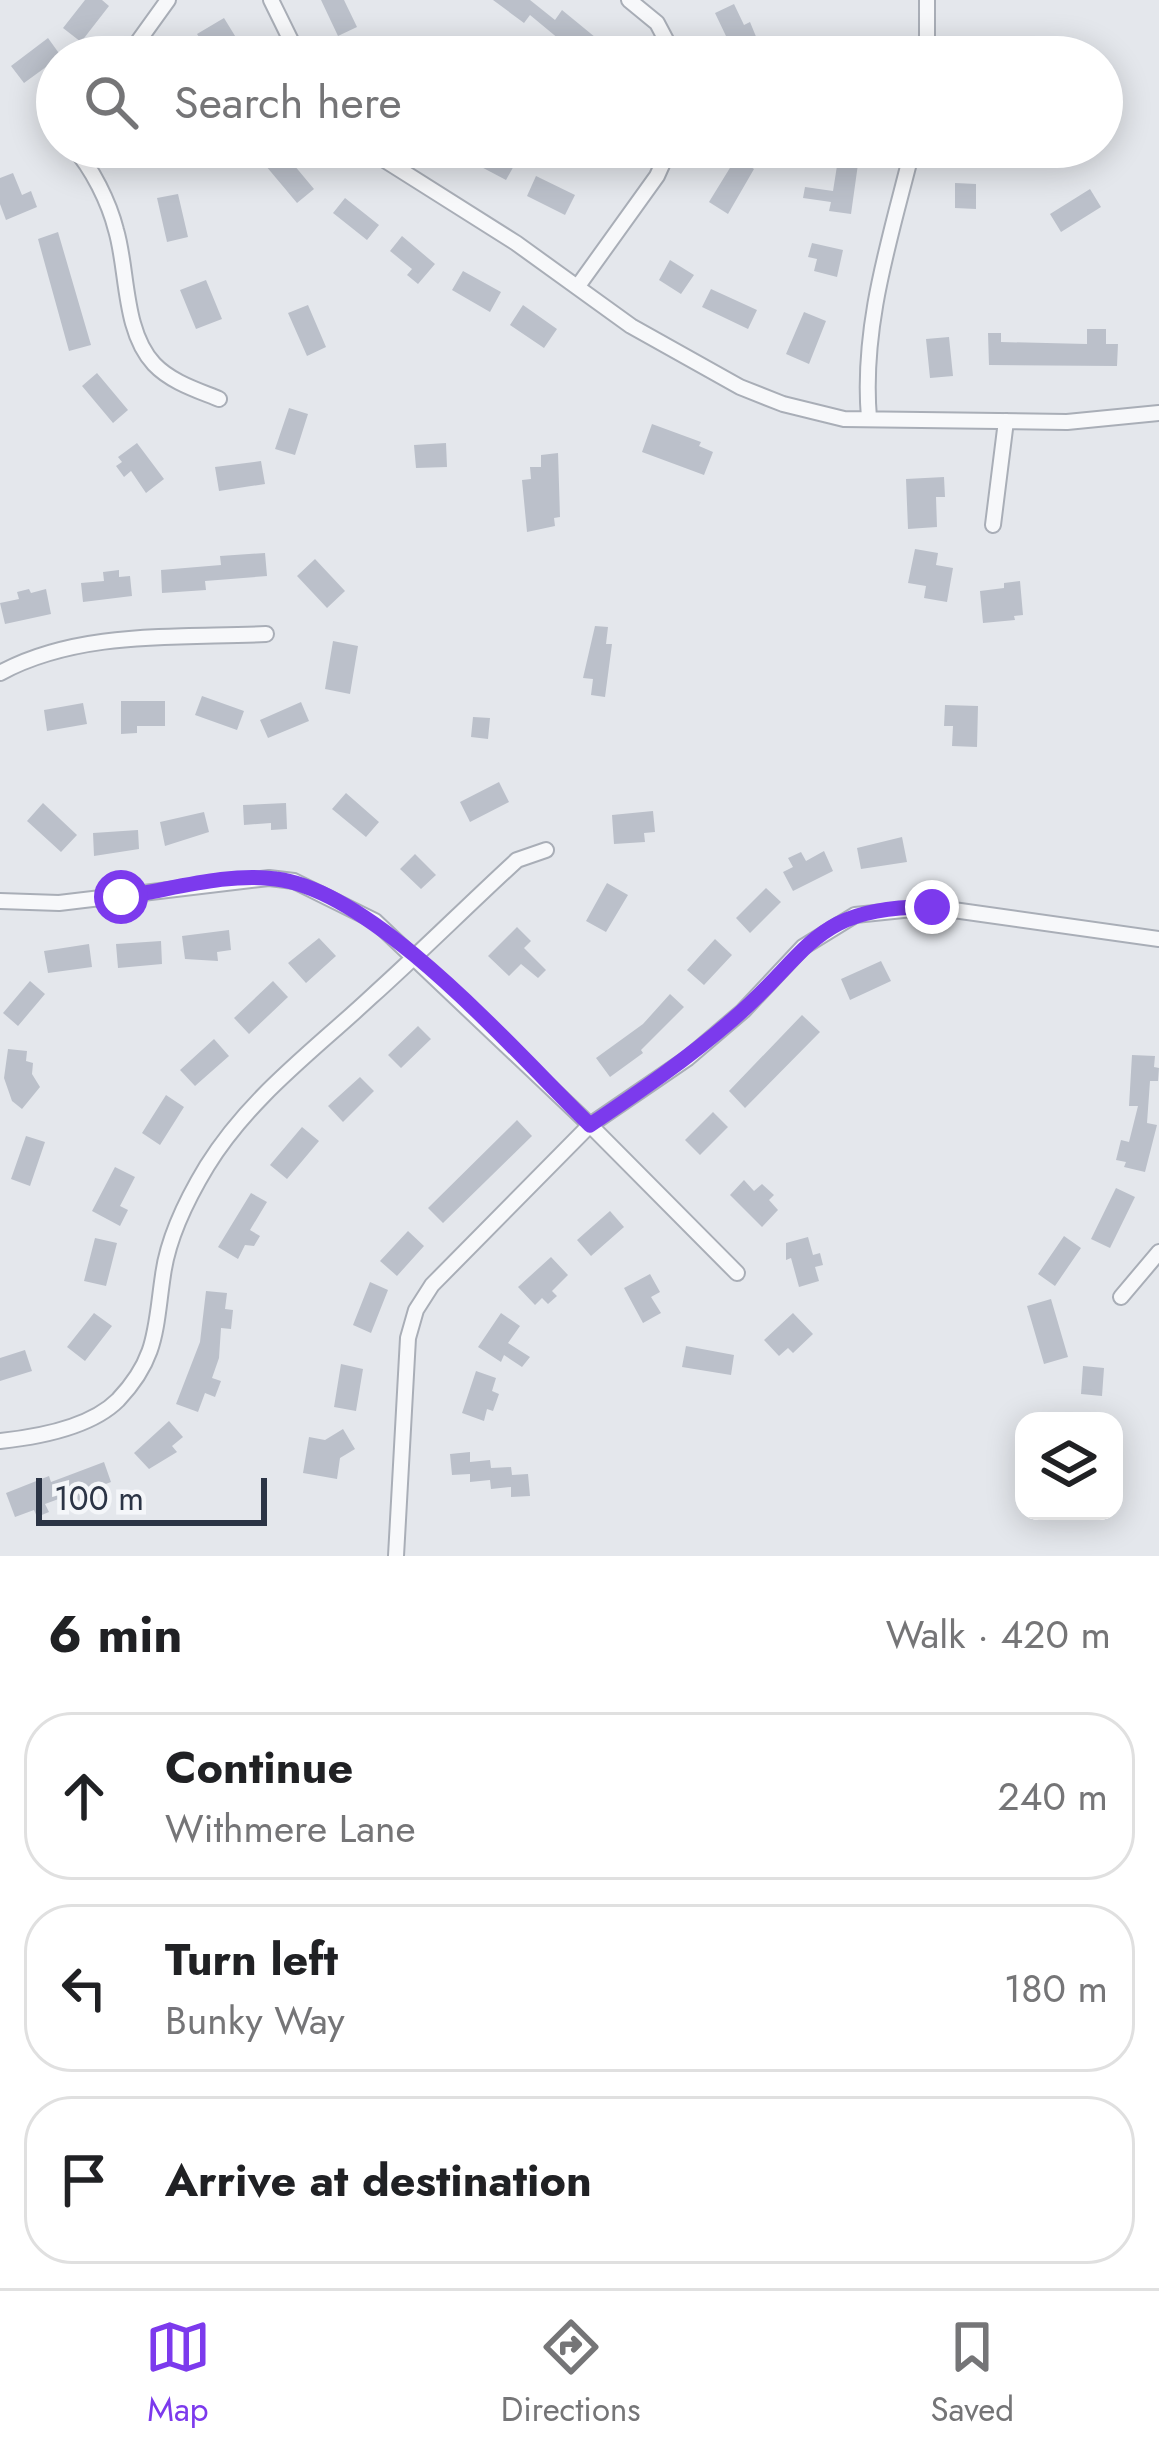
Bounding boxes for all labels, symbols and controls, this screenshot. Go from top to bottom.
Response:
search box [36,36,1123,168]
icon: search [78,69,144,135]
text: Search here [174,70,402,135]
route start [94,870,148,924]
route end [905,880,959,934]
map controls [1015,1412,1123,1520]
button: layers [1015,1412,1123,1520]
scale bar [36,1472,267,1525]
text: 100 m [54,1475,144,1522]
text: 6 min [48,1597,183,1671]
text: Walk · 420 m [886,1606,1111,1663]
text: Continue [165,1735,353,1800]
icon: ahead [51,1763,117,1829]
text: 240 m [998,1768,1108,1825]
text: Withmere Lane [165,1800,416,1857]
text: Turn left [165,1927,338,1992]
icon: left [51,1955,117,2021]
text: 180 m [1004,1960,1108,2017]
text: Bunky Way [165,1992,345,2049]
icon: arrive [51,2147,117,2213]
text: Arrive at destination [165,2148,592,2213]
tab: Map [145,2314,211,2433]
tab: Directions [501,2314,641,2433]
tab: Saved [930,2314,1014,2433]

